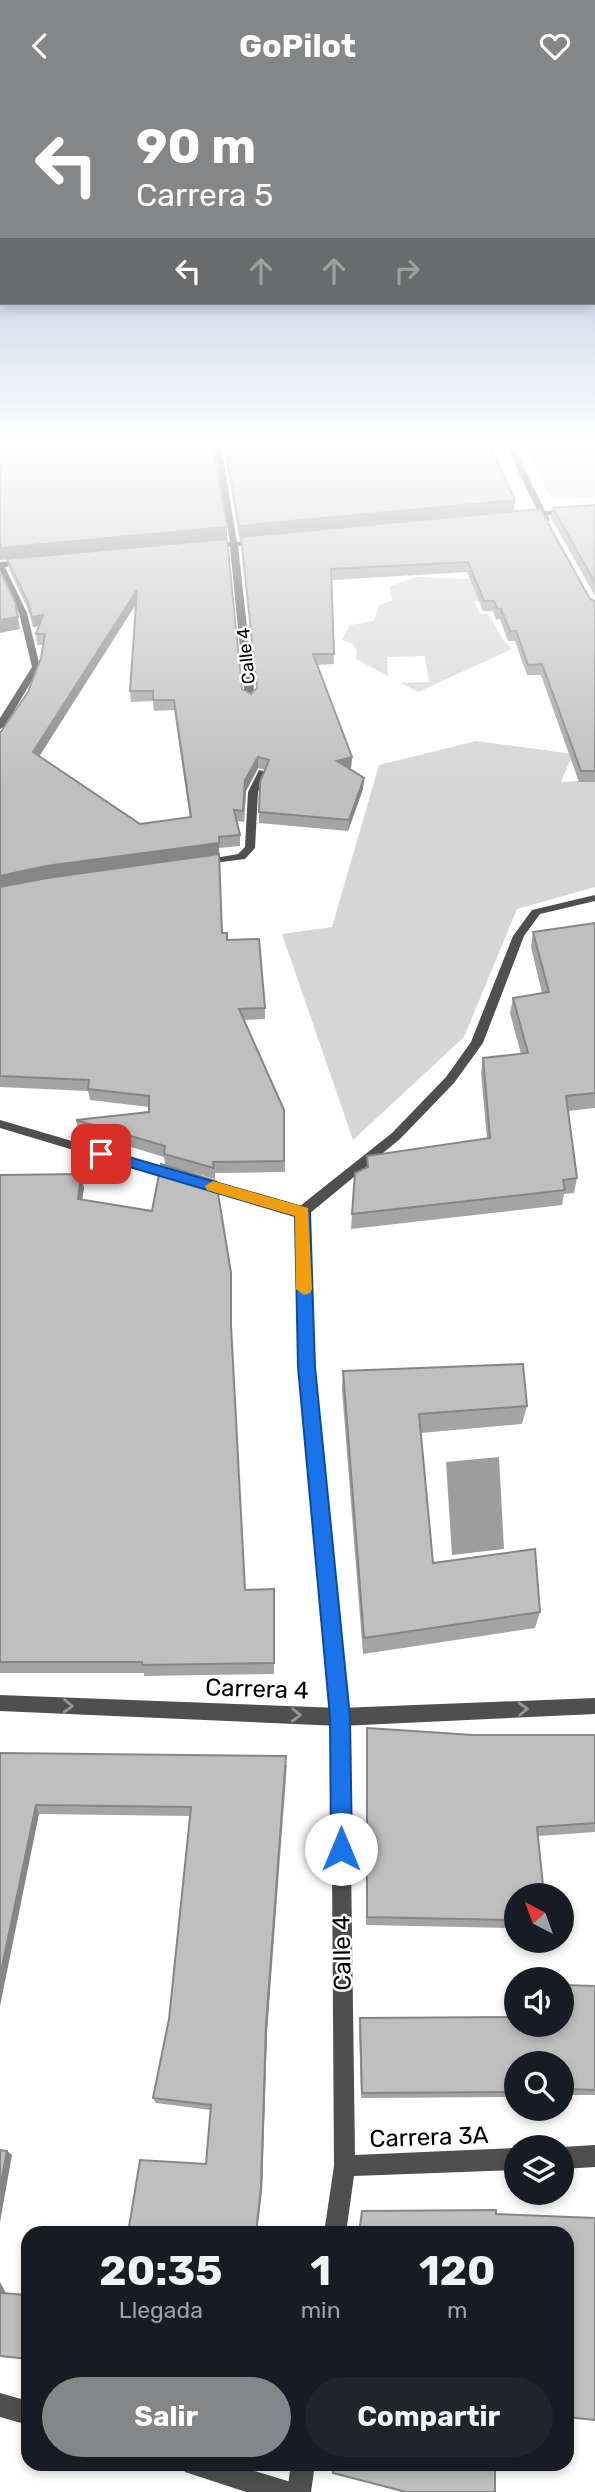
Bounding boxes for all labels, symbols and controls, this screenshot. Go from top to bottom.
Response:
icon: back [21,27,59,65]
text: GoPilot [239,27,356,65]
icon: heart [536,27,574,65]
text: 90 m [136,117,256,175]
icon: left [21,119,112,210]
text: Carrera 5 [136,176,273,214]
icon: left [169,252,207,290]
icon: ahead [242,252,280,290]
icon: ahead [315,252,353,290]
icon: right [388,252,426,290]
street label: Calle 4 [232,627,260,685]
pin [71,1124,131,1184]
icon: arrive [82,1135,120,1173]
street label: Carrera 4 [205,1673,309,1705]
one-way arrow [63,1699,74,1714]
one-way arrow [518,1702,529,1717]
one-way arrow [290,1708,301,1723]
position arrow [304,1812,378,1886]
north arrow [504,1883,574,1953]
map controls [504,1883,574,2205]
street label: Calle 4 [327,1915,357,1991]
button: sound [504,1967,574,2037]
button: search [504,2051,574,2121]
street label: Carrera 3A [369,2121,489,2153]
button: layers [504,2135,574,2205]
text: 20:35 [99,2246,222,2296]
text: 1 [310,2246,331,2296]
text: 120 [419,2246,496,2296]
text: Llegada [119,2296,203,2324]
text: min [301,2296,341,2324]
text: m [447,2296,468,2324]
button: Salir [42,2377,291,2457]
button: Compartir [305,2377,553,2457]

